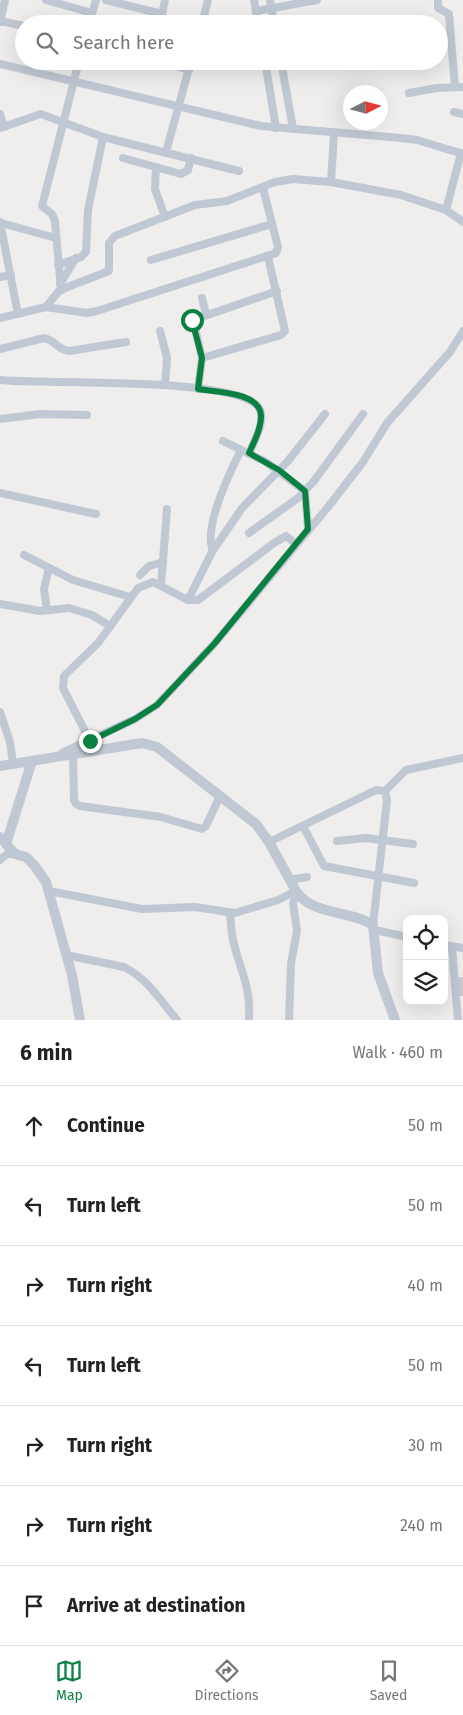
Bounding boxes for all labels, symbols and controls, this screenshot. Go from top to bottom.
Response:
search box [15,15,448,70]
icon: search [33,29,61,57]
text: Search here [73,31,174,54]
north arrow [343,85,388,130]
route start [181,309,204,332]
route end [79,730,102,753]
map controls [403,915,448,1005]
button: locate [403,915,448,960]
button: layers [403,960,448,1005]
text: 6 min [20,1040,73,1066]
text: Walk · 460 m [353,1043,443,1062]
icon: ahead [20,1112,48,1140]
text: Continue [67,1114,145,1137]
text: 50 m [408,1116,443,1135]
icon: left [20,1192,48,1220]
text: Turn left [67,1194,141,1217]
text: 50 m [408,1196,443,1215]
icon: right [20,1272,48,1300]
text: Turn right [67,1274,152,1297]
text: 40 m [408,1276,443,1295]
icon: left [20,1352,48,1380]
text: Turn left [67,1354,141,1377]
text: 50 m [408,1356,443,1375]
icon: right [20,1432,48,1460]
text: Turn right [67,1434,152,1457]
text: 30 m [408,1436,443,1455]
icon: right [20,1512,48,1540]
text: Turn right [67,1514,152,1537]
text: 240 m [400,1516,443,1535]
icon: arrive [20,1592,48,1620]
text: Arrive at destination [67,1594,246,1617]
tab: Map [55,1657,83,1704]
tab: Directions [194,1657,259,1704]
tab: Saved [370,1657,408,1704]

